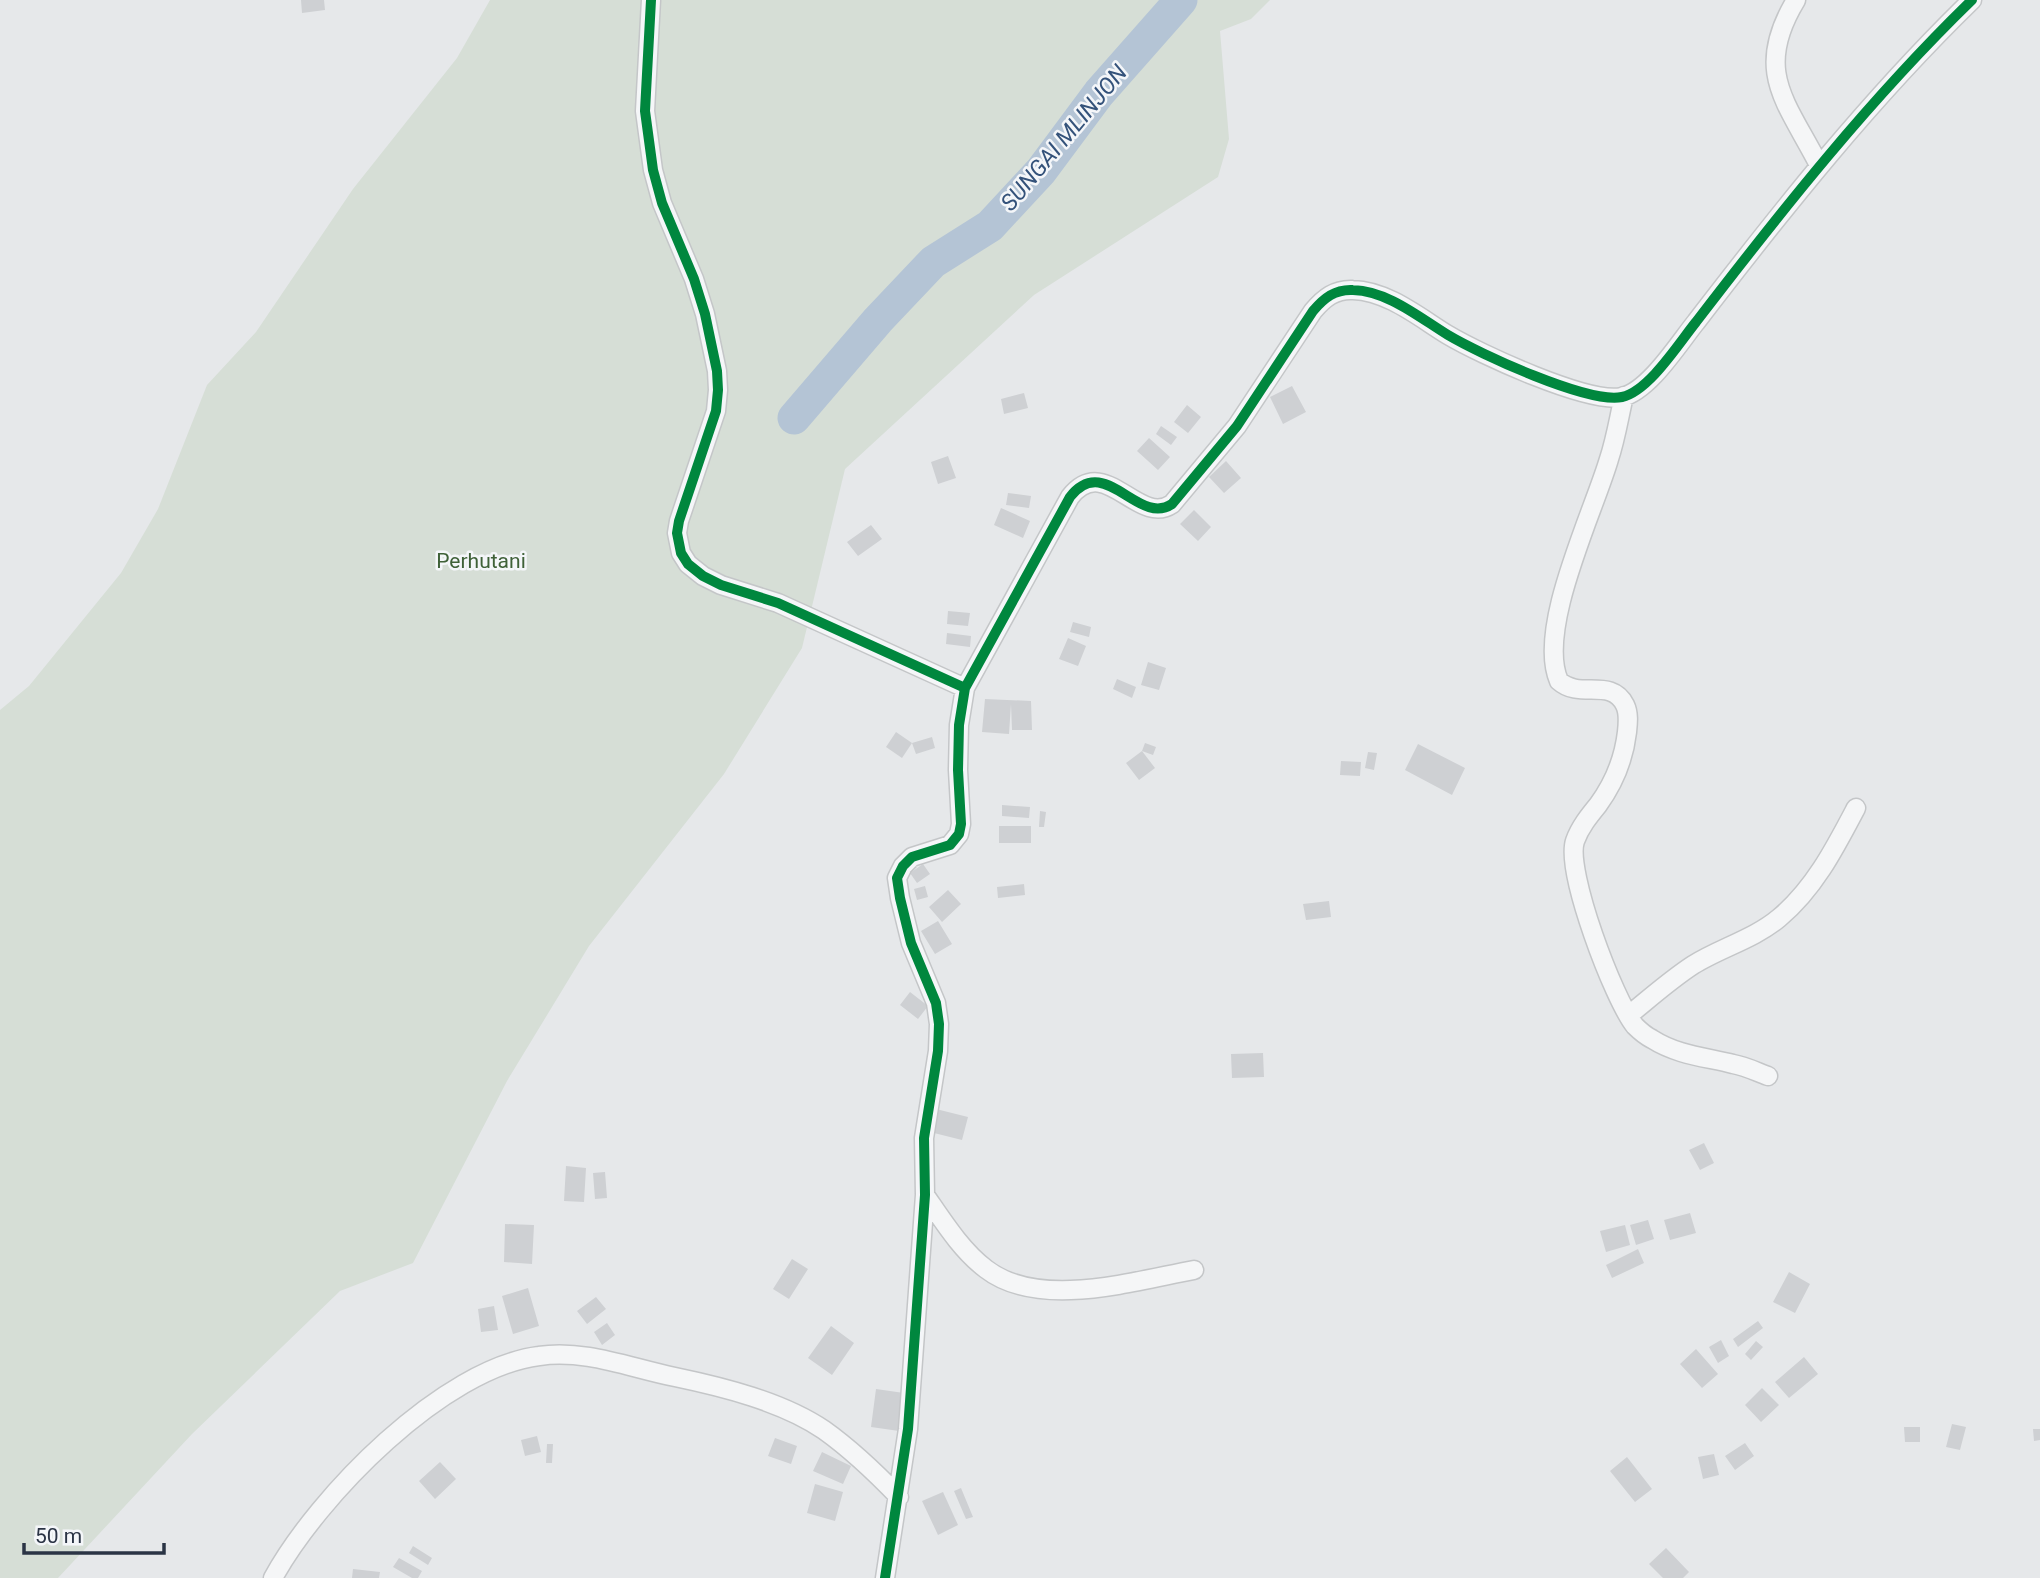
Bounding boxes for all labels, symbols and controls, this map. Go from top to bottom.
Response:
water label: SUNGAI MLINJON [995,59,1133,216]
park label: Perhutani [436,549,526,573]
scale bar [24,1512,164,1556]
text: 50 m [35,1524,82,1548]

